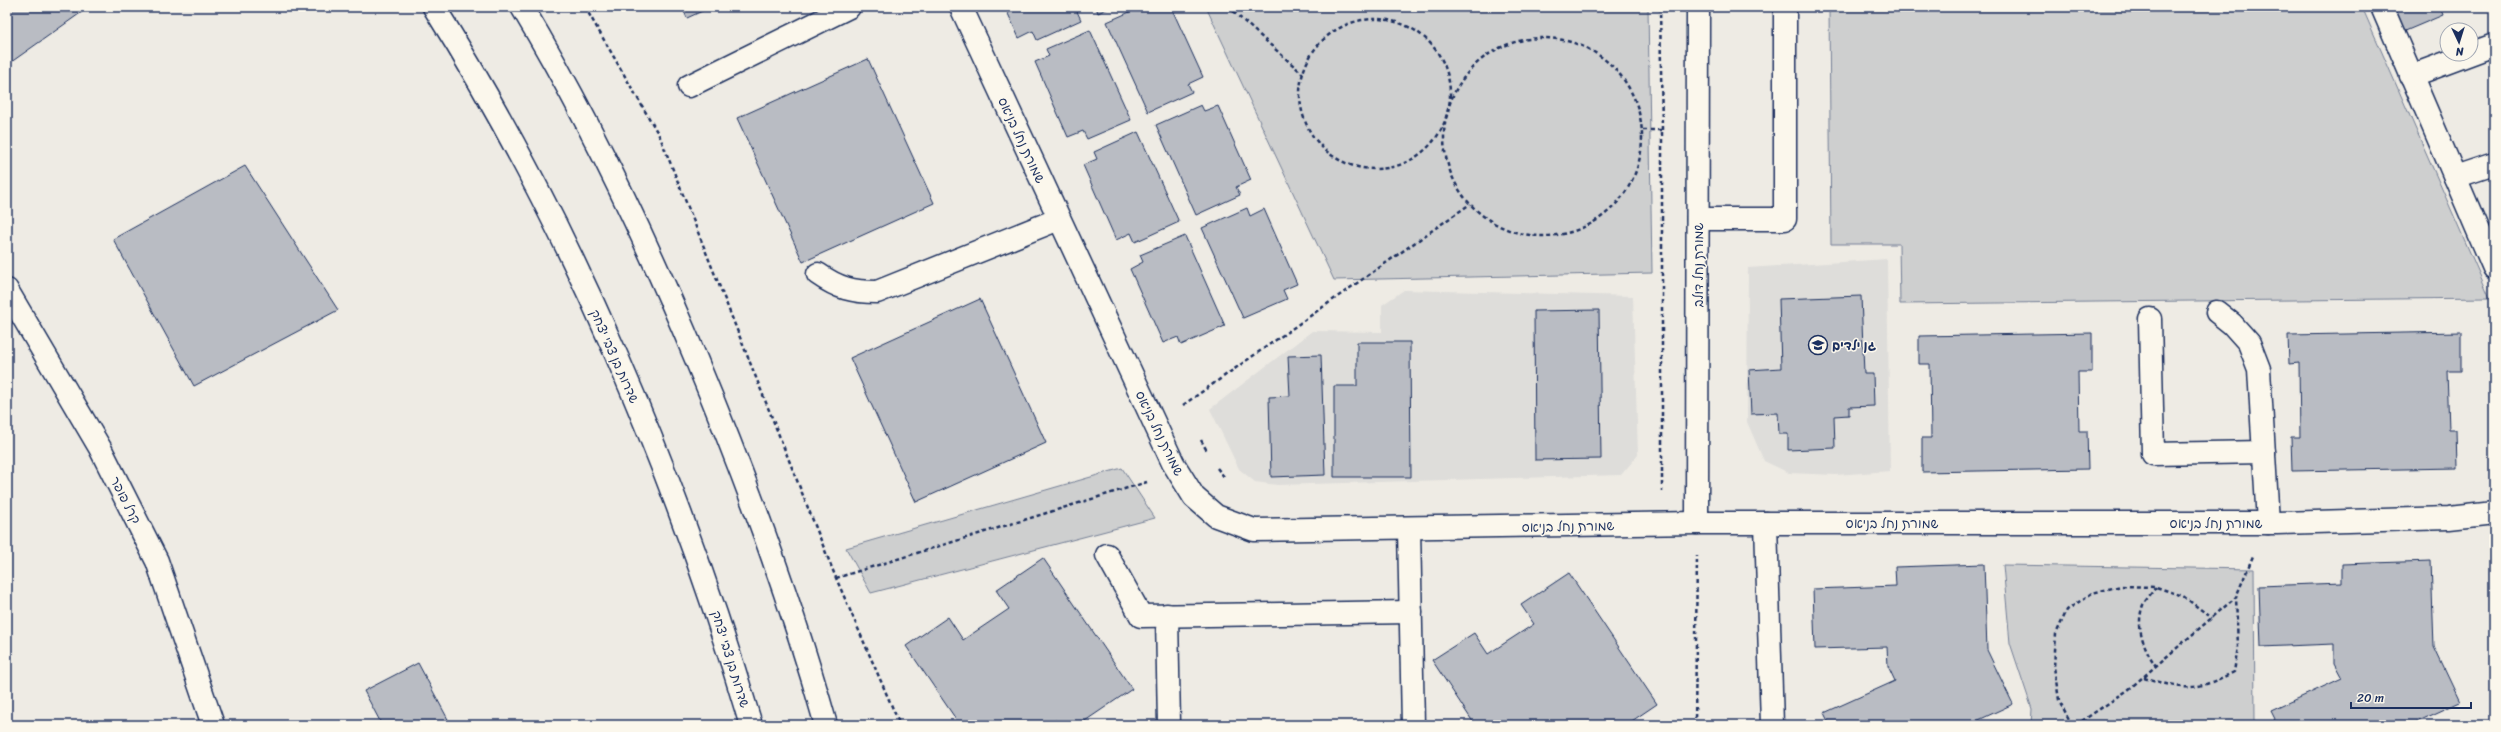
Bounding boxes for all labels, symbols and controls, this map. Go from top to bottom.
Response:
north arrow [2439,22,2479,62]
text: N [2455,42,2465,61]
street label: שמורת נחל בניאס [991,93,1052,187]
street label: שמורת נחל דולב [1687,223,1710,307]
street label: שדרות בן צבי יצחק [584,305,646,407]
school or university icon: גן ילדים [1807,334,1829,356]
place label: גן ילדים [1832,334,1877,357]
street label: שמורת נחל בניאס [1129,386,1190,480]
street label: קרל פופר [104,472,147,528]
street label: שמורת נחל בניאס [1846,512,1938,535]
street label: שמורת נחל בניאס [2170,512,2262,535]
street label: שמורת נחל בניאס [1521,514,1615,539]
street label: שדרות בן צבי יצחק [705,607,756,711]
scale bar [2351,684,2471,710]
text: 20 m [2357,687,2384,709]

